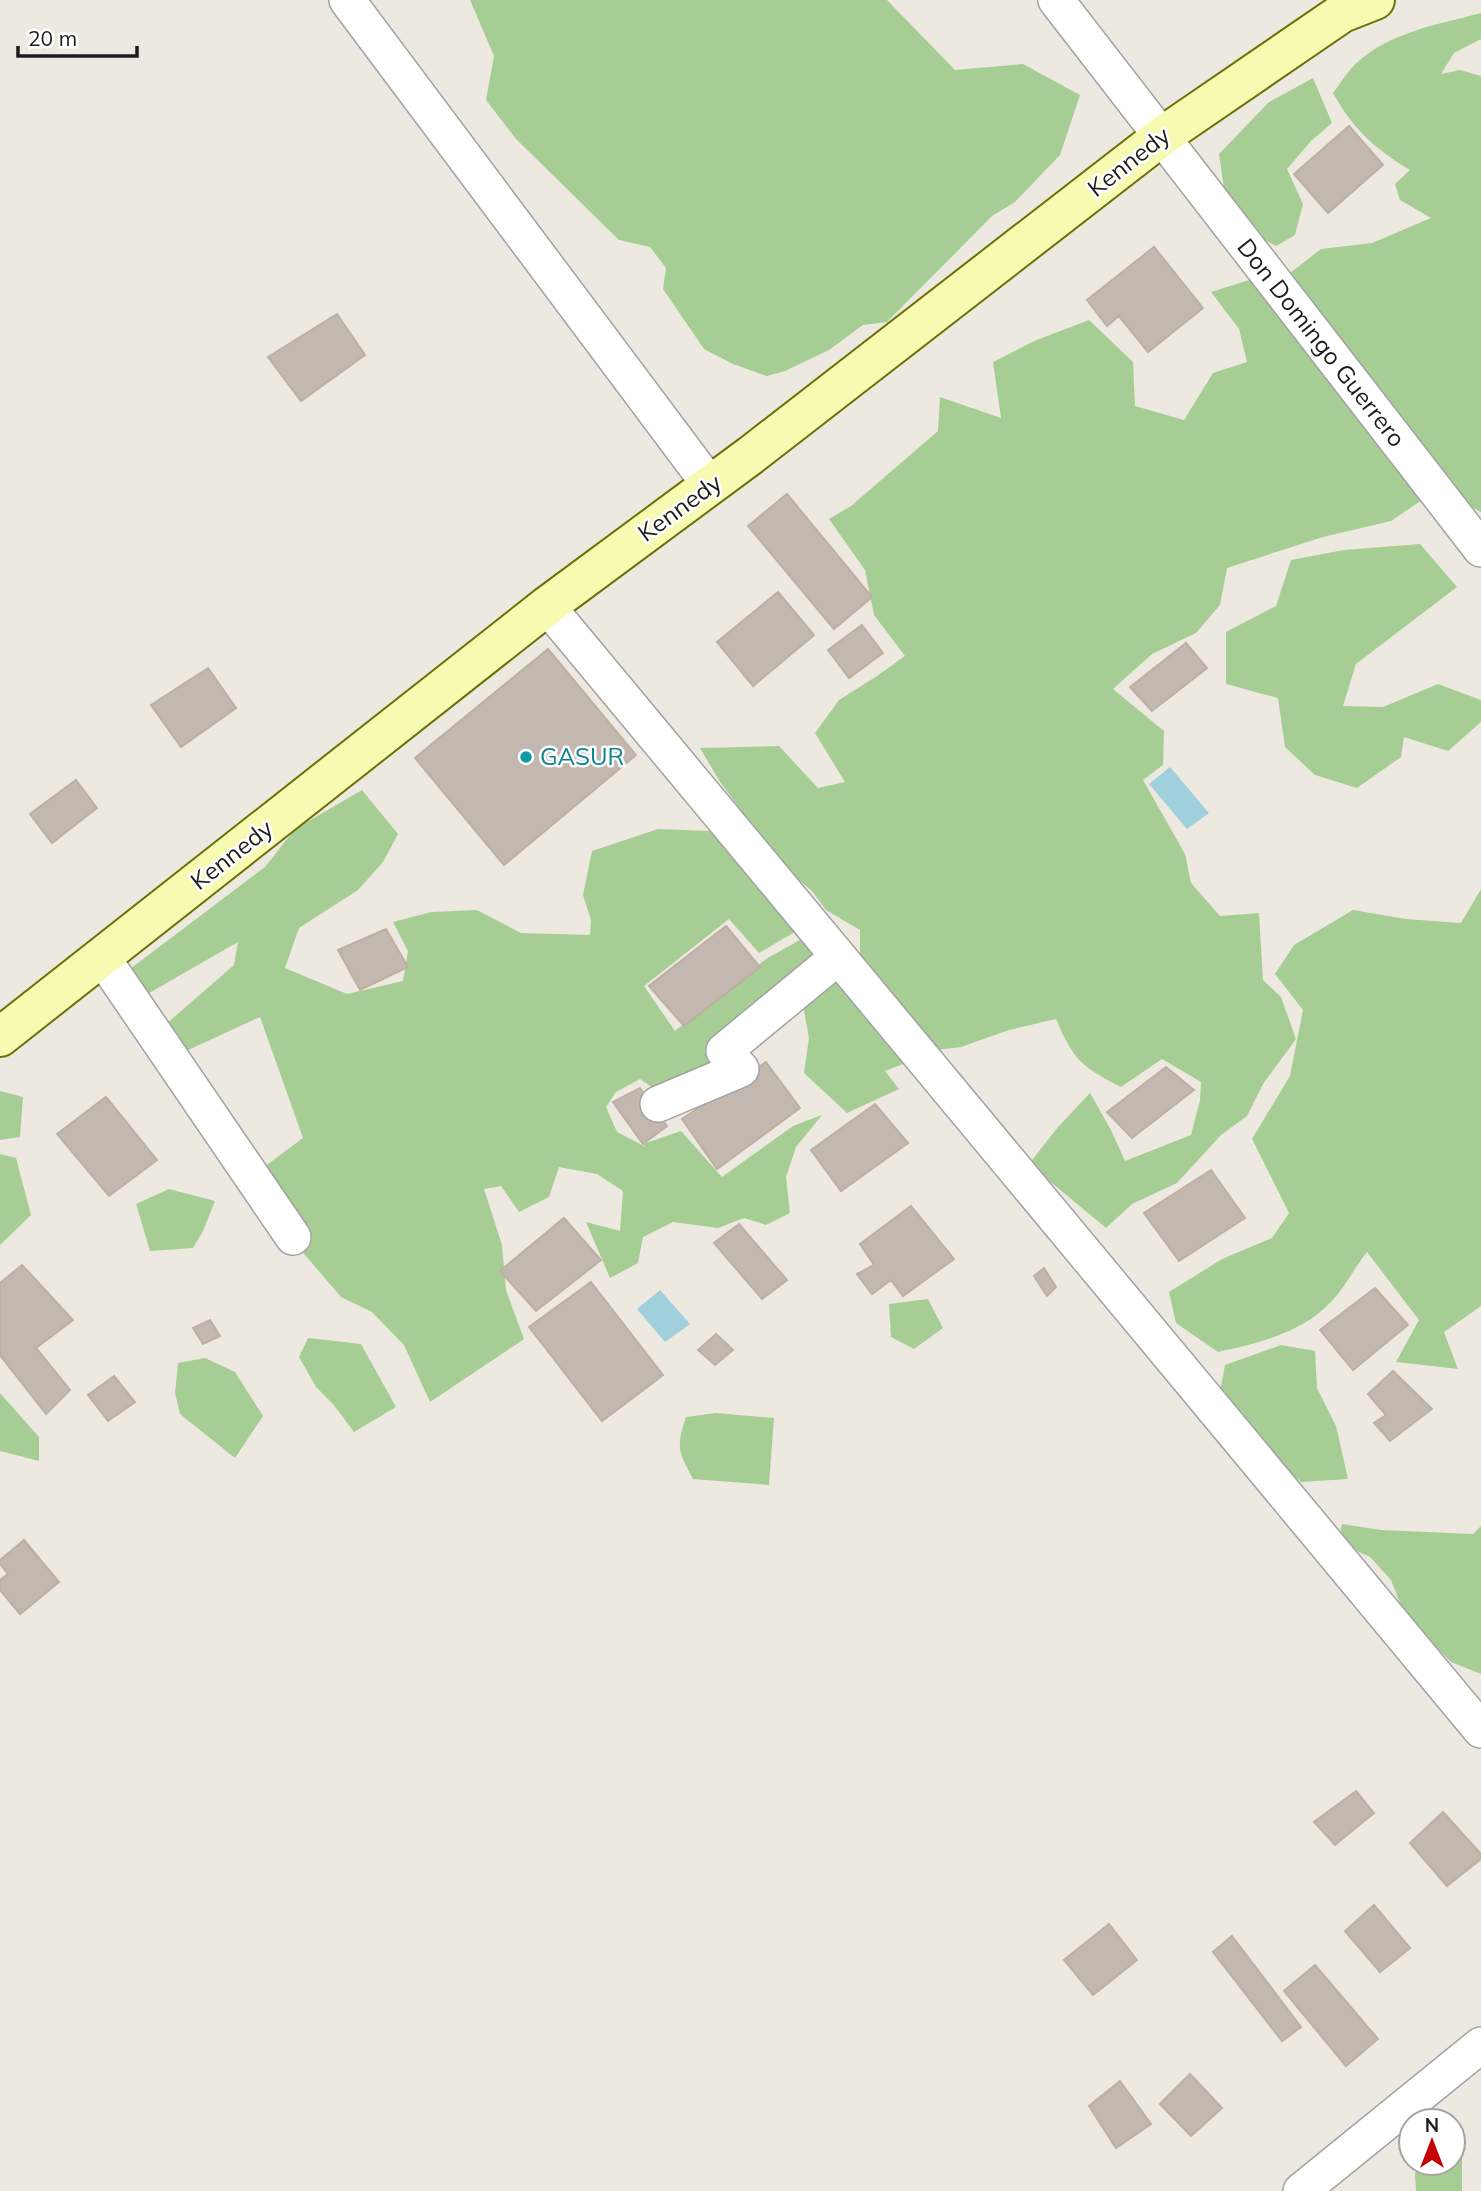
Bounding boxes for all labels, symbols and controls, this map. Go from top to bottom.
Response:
scale bar [18,14,136,58]
text: 20 m [28,25,77,51]
street label: Kennedy [1081,120,1176,203]
street label: Don Domingo Guerrero [1231,232,1412,452]
street label: Kennedy [632,467,727,548]
place label: GASUR [540,741,624,771]
marker: GASUR [518,749,534,765]
street label: Kennedy [184,813,279,896]
north arrow [1397,2107,1467,2177]
text: N [1425,2113,1439,2137]

